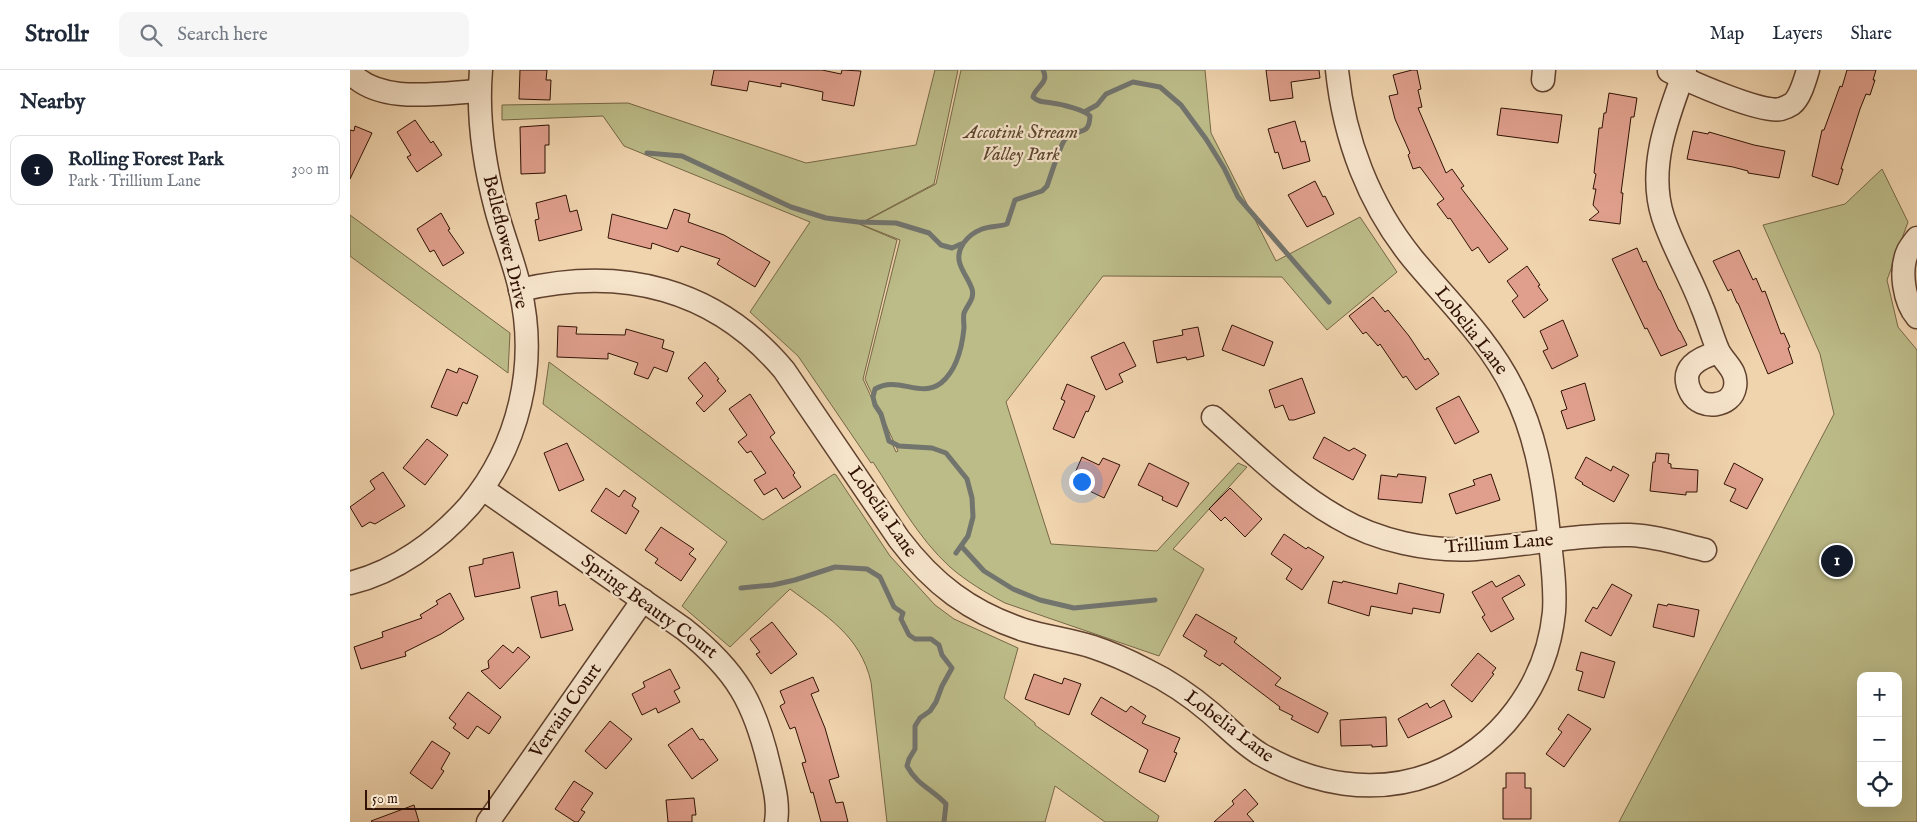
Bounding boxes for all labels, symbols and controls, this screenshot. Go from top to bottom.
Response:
search box [119,12,469,57]
text: Strollr [25,19,89,50]
icon: search [137,21,165,49]
text: Search here [177,23,268,47]
text: Map [1710,23,1744,46]
text: Layers [1772,23,1823,46]
text: Share [1851,23,1892,46]
text: Nearby [20,89,85,116]
park label: Accotink Stream Valley Park [962,121,1078,167]
text: Rolling Forest Park [68,148,224,172]
text: 1 [34,160,40,180]
text: 300 m [291,160,329,180]
text: Park · Trillium Lane [68,172,201,192]
street label: Belleflower Drive [477,173,533,312]
street label: Lobelia Lane [1429,282,1513,380]
street label: Lobelia Lane [842,462,922,563]
your location [1069,469,1095,495]
street label: Trillium Lane [1444,528,1555,560]
pin: 1 [1821,542,1853,580]
street label: Spring Beauty Court [576,549,722,665]
street label: Vervain Court [524,659,608,764]
map controls [1857,672,1902,807]
button: + [1857,672,1902,717]
street label: Lobelia Lane [1179,686,1279,769]
button: − [1857,717,1902,762]
button: locate [1857,762,1902,807]
scale bar [365,787,490,810]
text: 50 m [372,790,398,808]

